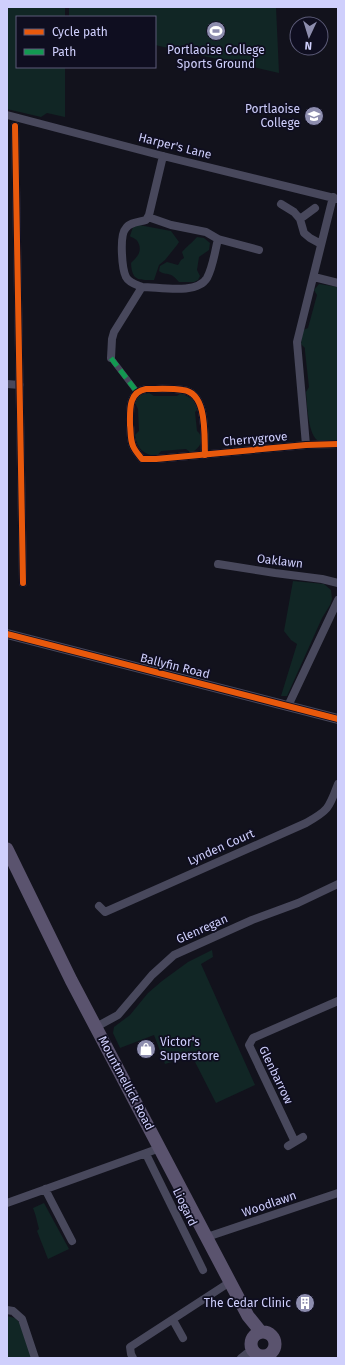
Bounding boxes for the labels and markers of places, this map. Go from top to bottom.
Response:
sports icon: Portlaoise College Sports Ground [205,20,227,42]
place label: Portlaoise College Sports Ground [167,43,265,71]
place label: Portlaoise College [245,102,300,130]
school or university icon: Portlaoise College [303,105,325,127]
place label: Victor's Superstore [160,1035,219,1063]
shop icon: Victor's Superstore [135,1038,157,1060]
building icon: The Cedar Clinic [294,1292,316,1314]
place label: The Cedar Clinic [204,1296,291,1310]

